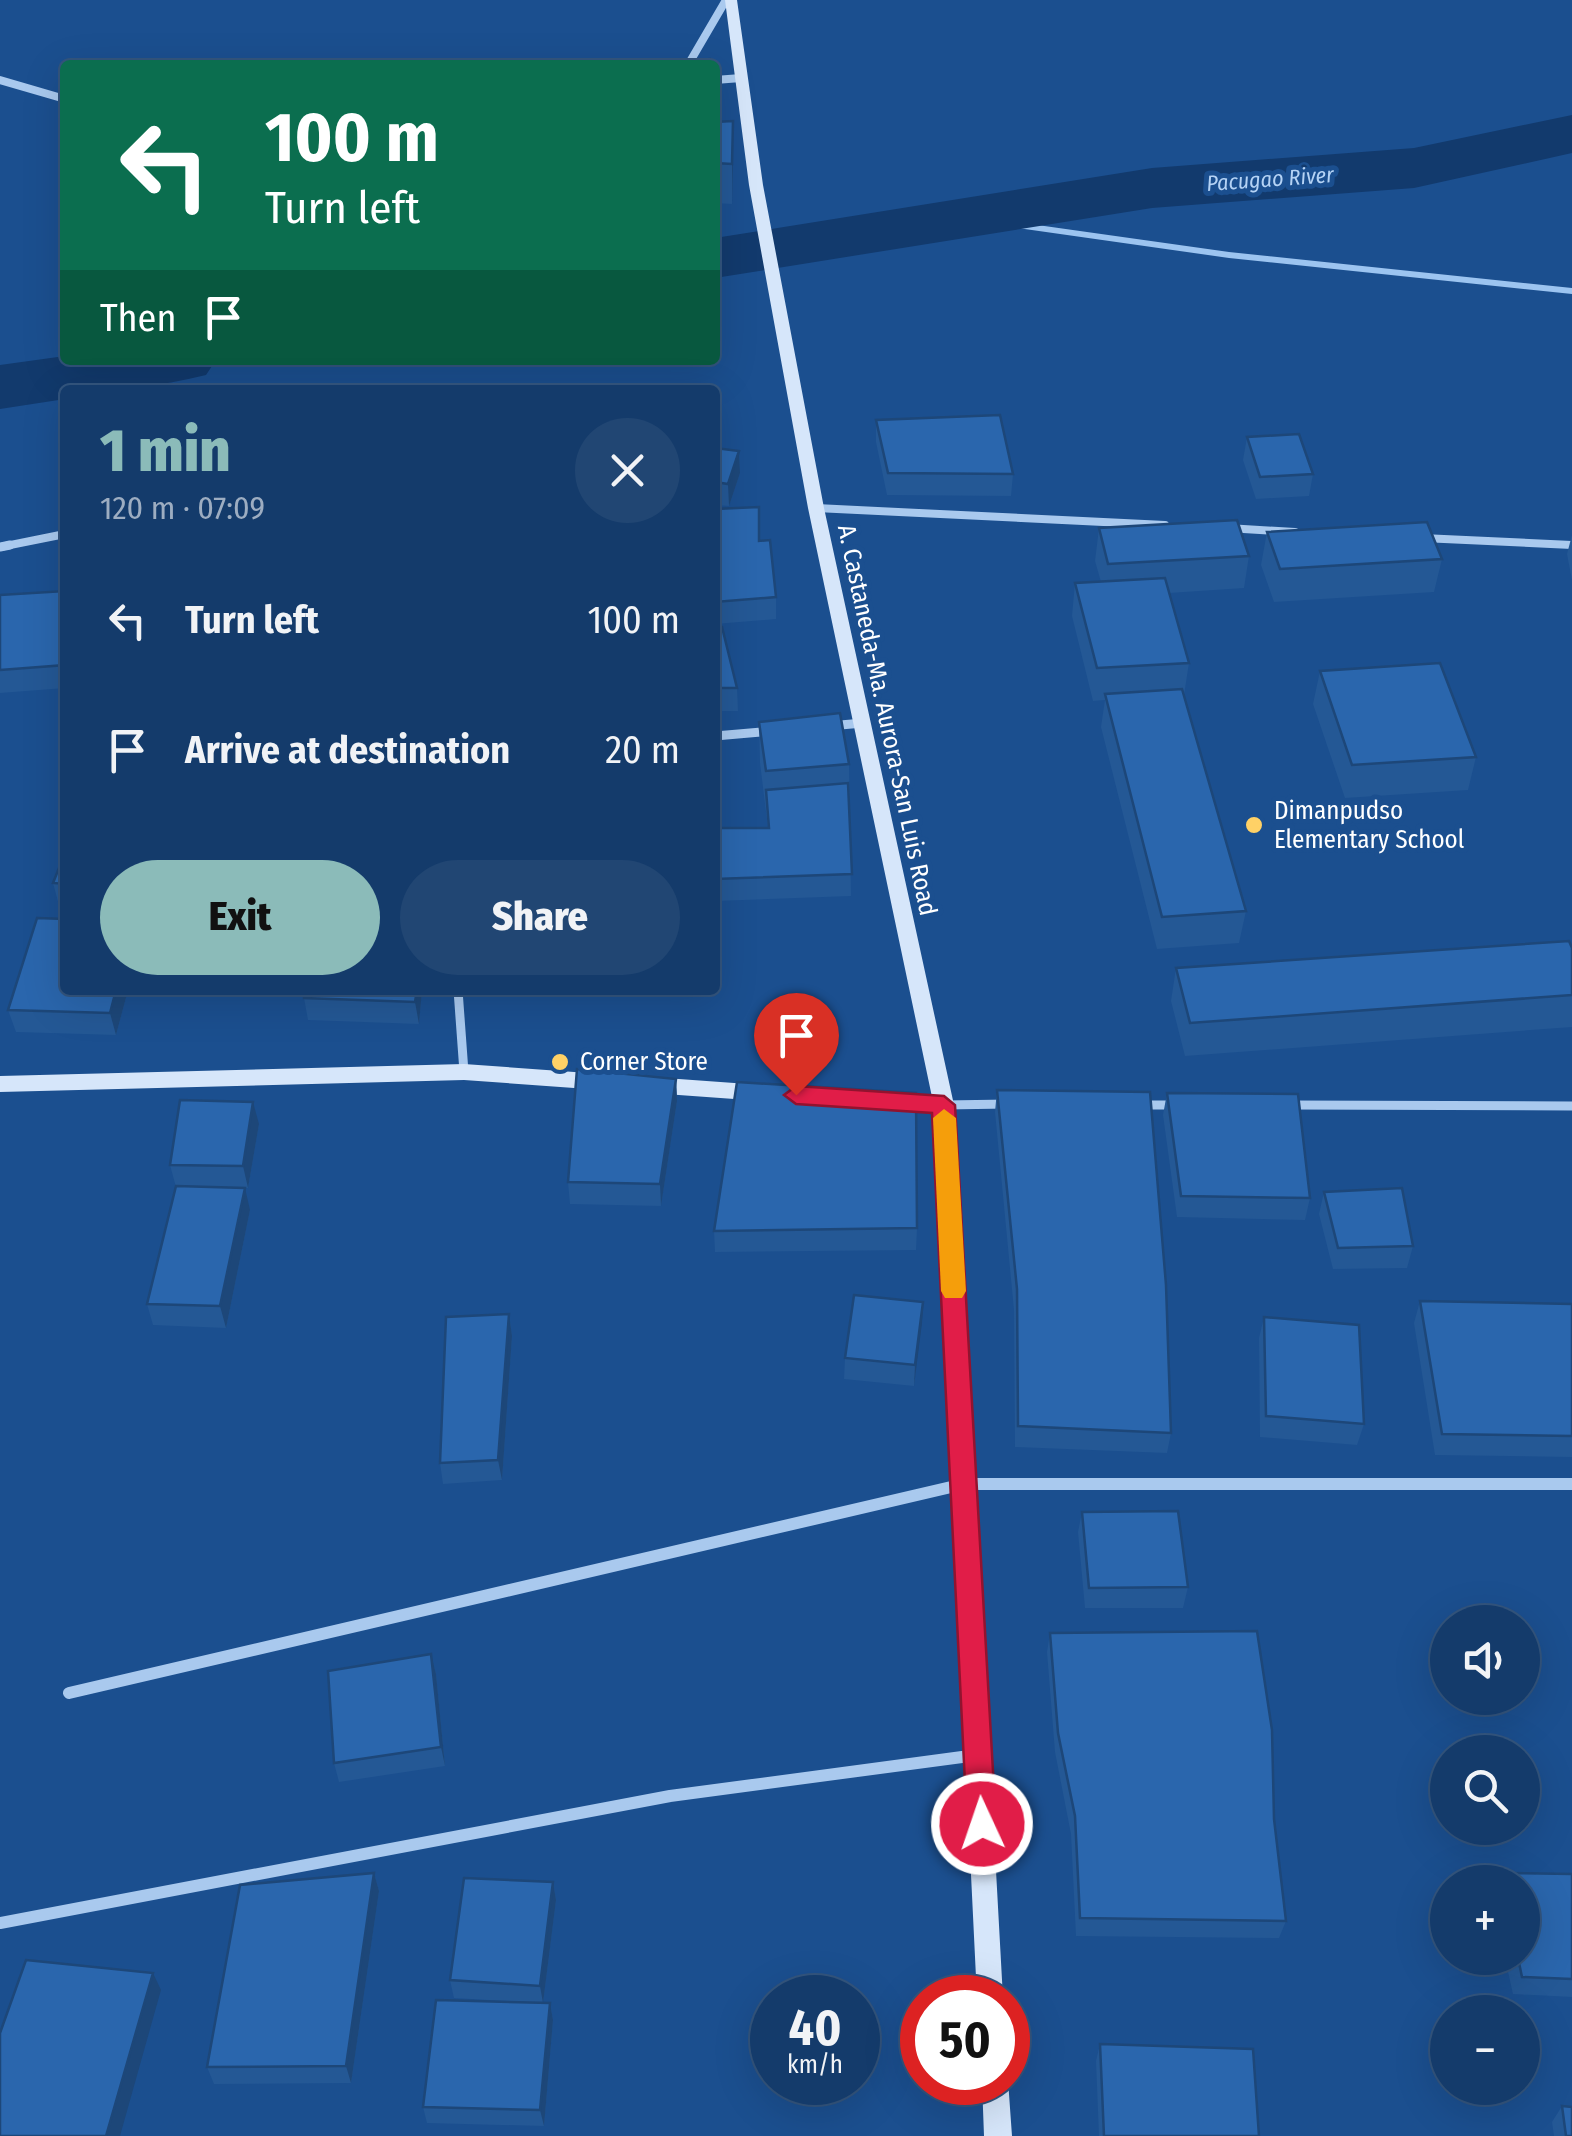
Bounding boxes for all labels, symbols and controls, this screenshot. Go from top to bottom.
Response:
text: 100 m [265,96,439,180]
icon: left [100,100,230,230]
water label: Pacugao River [1206,161,1336,197]
text: Turn left [265,181,420,235]
icon: arrive [196,290,251,345]
text: Then [100,295,176,341]
text: 1 min [100,415,231,487]
button: close [575,418,680,523]
text: 120 m · 07:09 [100,489,265,527]
street label: A. Castaneda-Ma. Aurora-San Luis Road [831,522,943,918]
icon: left [100,593,155,648]
text: Turn left [185,597,319,643]
text: 100 m [587,597,680,643]
icon: arrive [100,723,155,778]
text: Arrive at destination [185,727,510,773]
text: 20 m [605,727,680,773]
place label: Dimanpudso Elementary School [1274,796,1465,855]
marker: Dimanpudso Elementary School [1243,814,1265,836]
button: Exit [100,860,380,975]
button: Share [400,860,680,975]
pin [754,993,839,1096]
icon: arrive [769,1008,824,1063]
place label: Corner Store [580,1047,708,1077]
marker: Corner Store [549,1051,571,1073]
map controls [1430,1605,1540,2105]
button: sound [1430,1605,1540,1715]
button: search [1430,1735,1540,1845]
position arrow [930,1772,1034,1876]
button: + [1430,1865,1540,1975]
speed limit sign: 50 [900,1975,1030,2105]
button: − [1430,1995,1540,2105]
text: 40 [788,1998,841,2058]
text: km/h [787,2050,843,2080]

